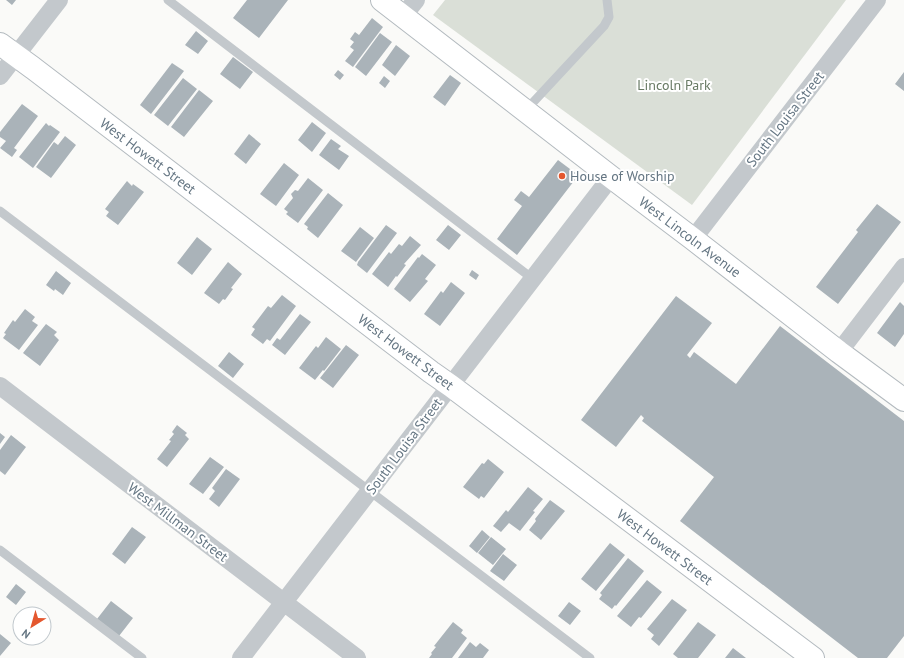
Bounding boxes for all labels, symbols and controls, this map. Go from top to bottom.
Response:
street label: South Louisa Street [742,67,828,170]
park label: Lincoln Park [637,76,711,94]
street label: West Howett Street [96,114,200,198]
place label: House of Worship [570,167,675,185]
marker: House of Worship [557,171,567,181]
street label: West Lincoln Avenue [635,193,745,281]
street label: West Howett Street [354,310,458,394]
street label: South Louisa Street [362,394,446,498]
street label: West Millman Street [124,478,232,566]
street label: West Howett Street [613,505,717,589]
north arrow [12,606,52,646]
text: N [19,626,33,642]

